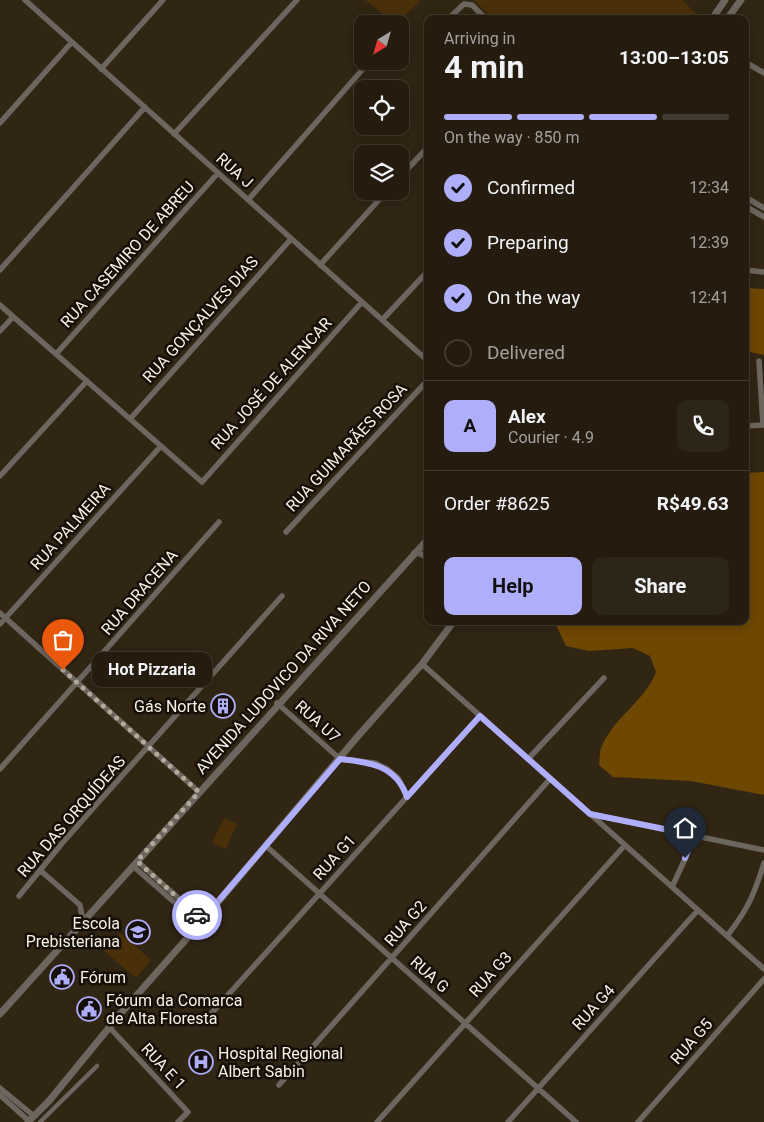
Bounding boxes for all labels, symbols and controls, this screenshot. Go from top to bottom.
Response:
north arrow [354,15,409,70]
map controls [354,15,409,200]
text: Arriving in [444,29,515,48]
text: 13:00–13:05 [619,46,729,69]
text: 4 min [444,48,524,86]
button: locate [354,80,409,135]
text: On the way · 850 m [444,128,580,147]
button: layers [354,145,409,200]
street label: RUA J [212,149,257,192]
icon: check [444,174,472,202]
text: Confirmed [487,176,575,199]
street label: RUA CASEMIRO DE ABREU [57,177,198,331]
text: 12:34 [689,178,729,197]
icon: check [444,229,472,257]
text: Preparing [487,231,569,254]
text: 12:39 [689,233,729,252]
street label: RUA GONÇALVES DIAS [139,252,262,386]
icon: check [444,284,472,312]
text: On the way [487,286,580,309]
text: 12:41 [689,288,729,307]
street label: RUA JOSÉ DE ALENCAR [207,313,336,453]
text: Delivered [487,341,565,364]
street label: RUA GUIMARÃES ROSA [281,378,411,515]
button: phone [677,400,729,452]
text: Alex [508,405,546,428]
text: A [464,414,476,437]
text: Courier · 4.9 [508,428,594,447]
street label: RUA PALMEIRA [26,479,115,574]
text: Order #8625 [444,492,550,515]
text: R$49.63 [657,492,729,515]
street label: RUA DRACENA [97,545,182,639]
button: Help [444,557,582,615]
button: Share [592,557,729,615]
street label: AVENIDA LUDOVICO DA RIVA NETO [192,577,375,778]
pin [42,619,84,670]
icon: bag [49,626,77,654]
callout: Hot Pizzaria [93,652,213,688]
text: Hot Pizzaria [108,660,196,679]
building icon: Gás Norte [210,693,236,719]
street label: RUA U7 [291,696,344,746]
place label: Gás Norte [134,697,206,716]
street label: RUA DAS ORQUÍDEAS [13,752,129,881]
pin [664,807,706,858]
icon: home [671,814,699,842]
street label: RUA G1 [309,831,360,884]
courier [172,890,222,940]
street label: RUA G2 [380,897,430,950]
icon: car [183,901,211,929]
place label: Escola Prebisteriana [26,914,120,951]
school or university icon: Escola Prebisteriana [125,919,151,945]
street label: RUA G3 [465,948,516,1001]
street label: RUA G [406,952,453,997]
public building icon: Fórum [49,964,75,990]
place label: Fórum [80,968,126,987]
street label: RUA G4 [568,981,619,1034]
place label: Fórum da Comarca de Alta Floresta [106,991,242,1028]
public building icon: Fórum da Comarca de Alta Floresta [76,996,102,1022]
street label: RUA G5 [666,1015,716,1068]
street label: RUA E 1 [137,1039,190,1093]
place label: Hospital Regional Albert Sabin [218,1044,343,1081]
hospital icon: Hospital Regional Albert Sabin [188,1049,214,1075]

